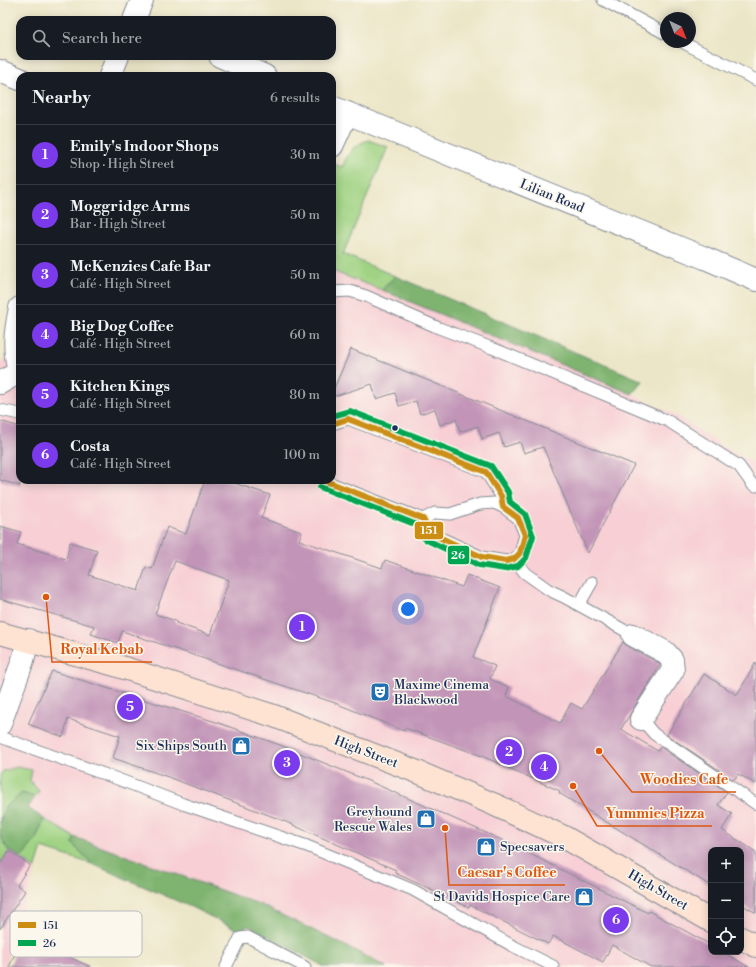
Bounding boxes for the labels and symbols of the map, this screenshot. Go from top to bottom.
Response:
north arrow [660,12,696,48]
street label: Lilian Road [517,176,587,216]
unlabelled marker [390,423,400,433]
line badge: 151 [414,521,444,540]
text: 151 [420,524,438,538]
line badge: 26 [447,545,470,565]
text: 26 [451,549,465,563]
your location [398,599,418,619]
pin: 1 [289,612,315,642]
callout: Royal Kebab [52,636,152,662]
text: Royal Kebab [60,641,144,659]
place label: Maxime Cinema Blackwood [393,677,489,708]
theatre icon: Maxime Cinema Blackwood [369,681,391,703]
pin: 5 [117,692,143,722]
street label: High Street [332,732,401,772]
shop icon: Six Ships South [230,735,252,757]
pin: 2 [496,737,522,767]
place label: Six Ships South [136,738,227,754]
pin: 3 [274,748,300,778]
pin: 4 [531,752,557,782]
callout: Woodies Cafe [632,766,736,792]
text: Woodies Cafe [639,771,729,789]
callout: Yummies Pizza [597,800,712,826]
place label: Greyhound Rescue Wales [334,804,413,835]
text: Yummies Pizza [605,805,705,823]
shop icon: Greyhound Rescue Wales [415,808,437,830]
shop icon: Specsavers [475,836,497,858]
place label: Specsavers [500,839,565,855]
callout: Caesar's Coffee [449,859,565,885]
text: Caesar's Coffee [457,864,557,882]
street label: High Street [625,866,691,914]
shop icon: St Davids Hospice Care [573,886,595,908]
place label: St Davids Hospice Care [434,889,570,905]
pin: 6 [603,905,629,935]
legend [10,911,142,957]
text: 151 [43,919,59,933]
text: 26 [43,937,56,951]

